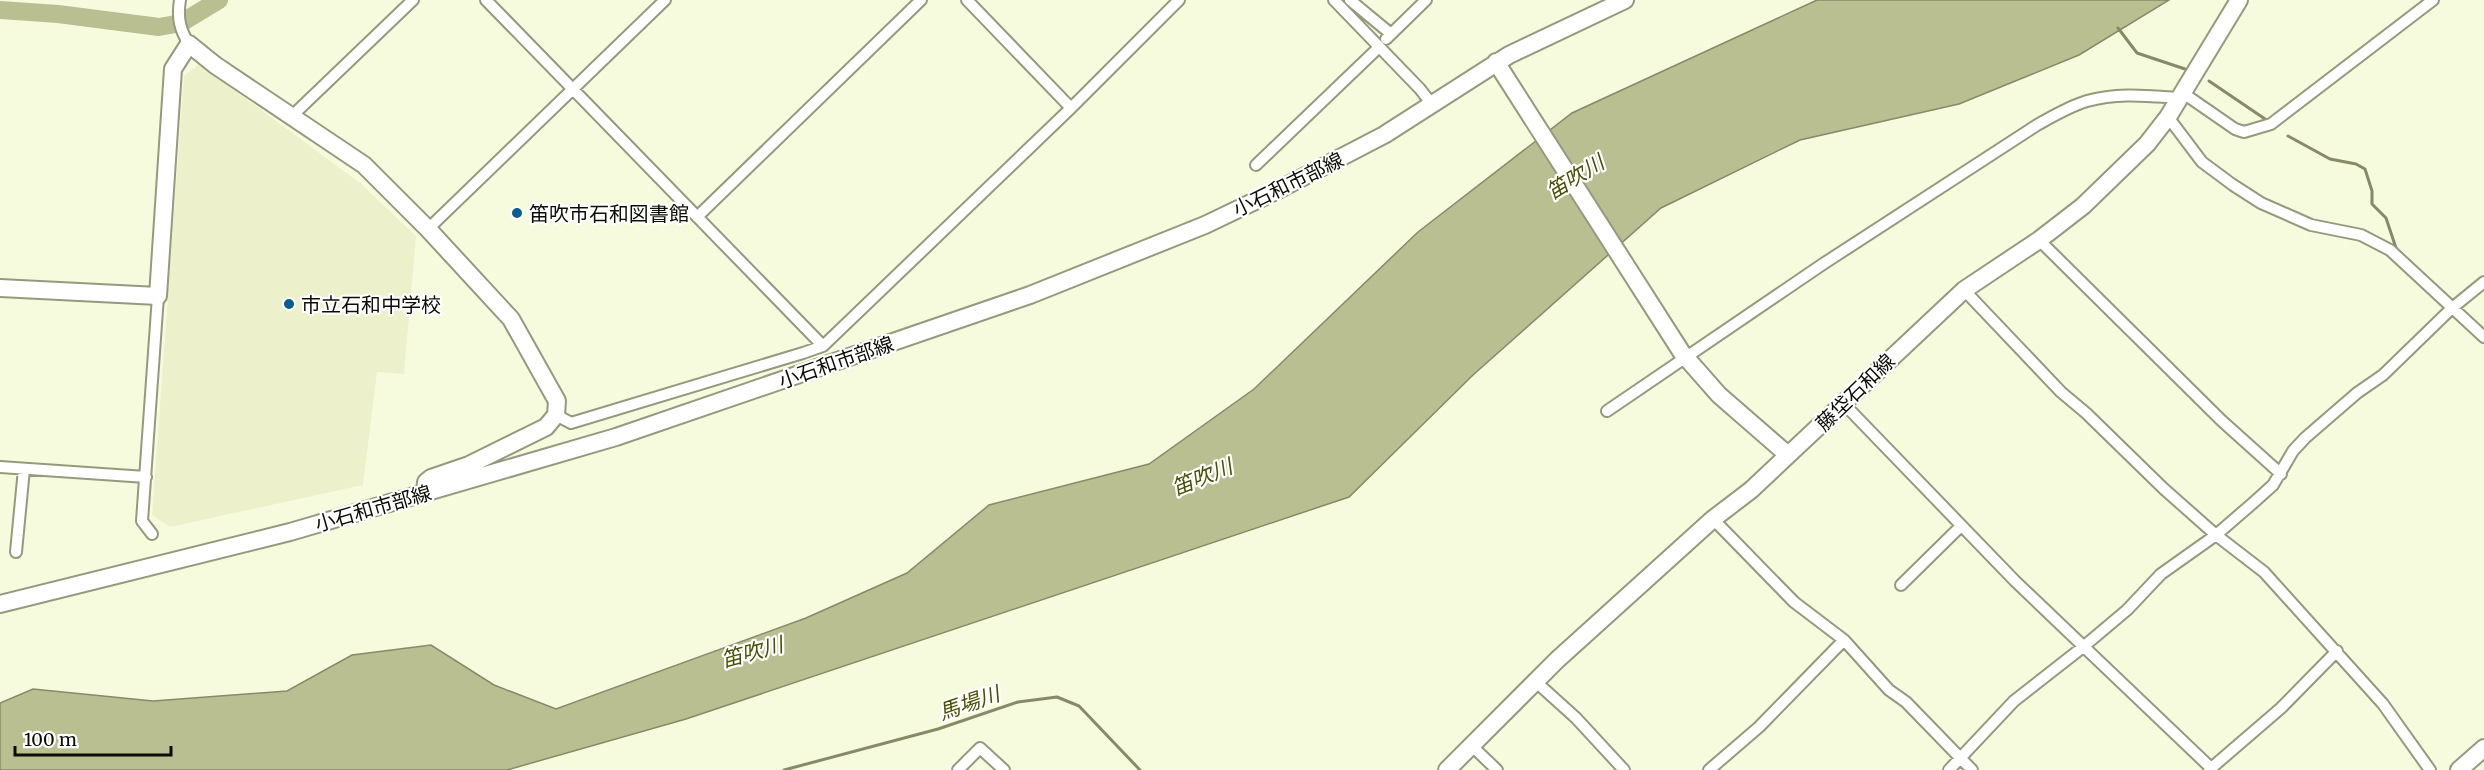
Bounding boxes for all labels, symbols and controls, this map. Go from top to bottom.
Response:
street label: 小石和市部線 [1229,146,1347,222]
water label: 笛吹川 [1541,148,1611,205]
place label: 笛吹市石和図書館 [529,201,689,226]
marker: 笛吹市石和図書館 [510,206,524,220]
place label: 市立石和中学校 [301,292,441,317]
marker: 市立石和中学校 [282,297,296,311]
street label: 小石和市部線 [775,331,897,393]
street label: 藤垈石和線 [1810,348,1900,436]
water label: 笛吹川 [1168,452,1238,501]
street label: 小石和市部線 [312,479,434,537]
water label: 笛吹川 [718,630,788,673]
water label: 馬場川 [935,679,1005,726]
scale bar [15,719,171,757]
text: 100 m [24,728,77,751]

